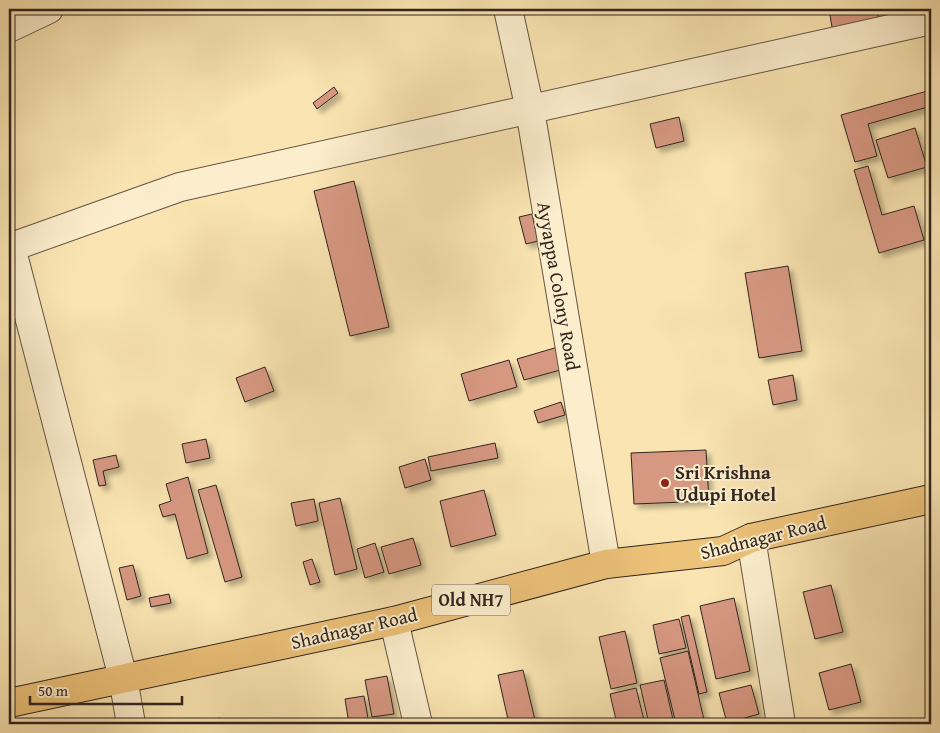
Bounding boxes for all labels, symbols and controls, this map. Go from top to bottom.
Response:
street label: Ayyappa Colony Road [530,199,588,373]
place label: Sri Krishna Udupi Hotel [675,458,776,508]
marker: Sri Krishna Udupi Hotel [659,477,671,489]
street label: Shadnagar Road [697,508,830,566]
road number: Old NH7 [432,584,510,616]
street label: Shadnagar Road [288,600,421,656]
scale bar [30,673,182,705]
text: 50 m [38,680,69,701]

